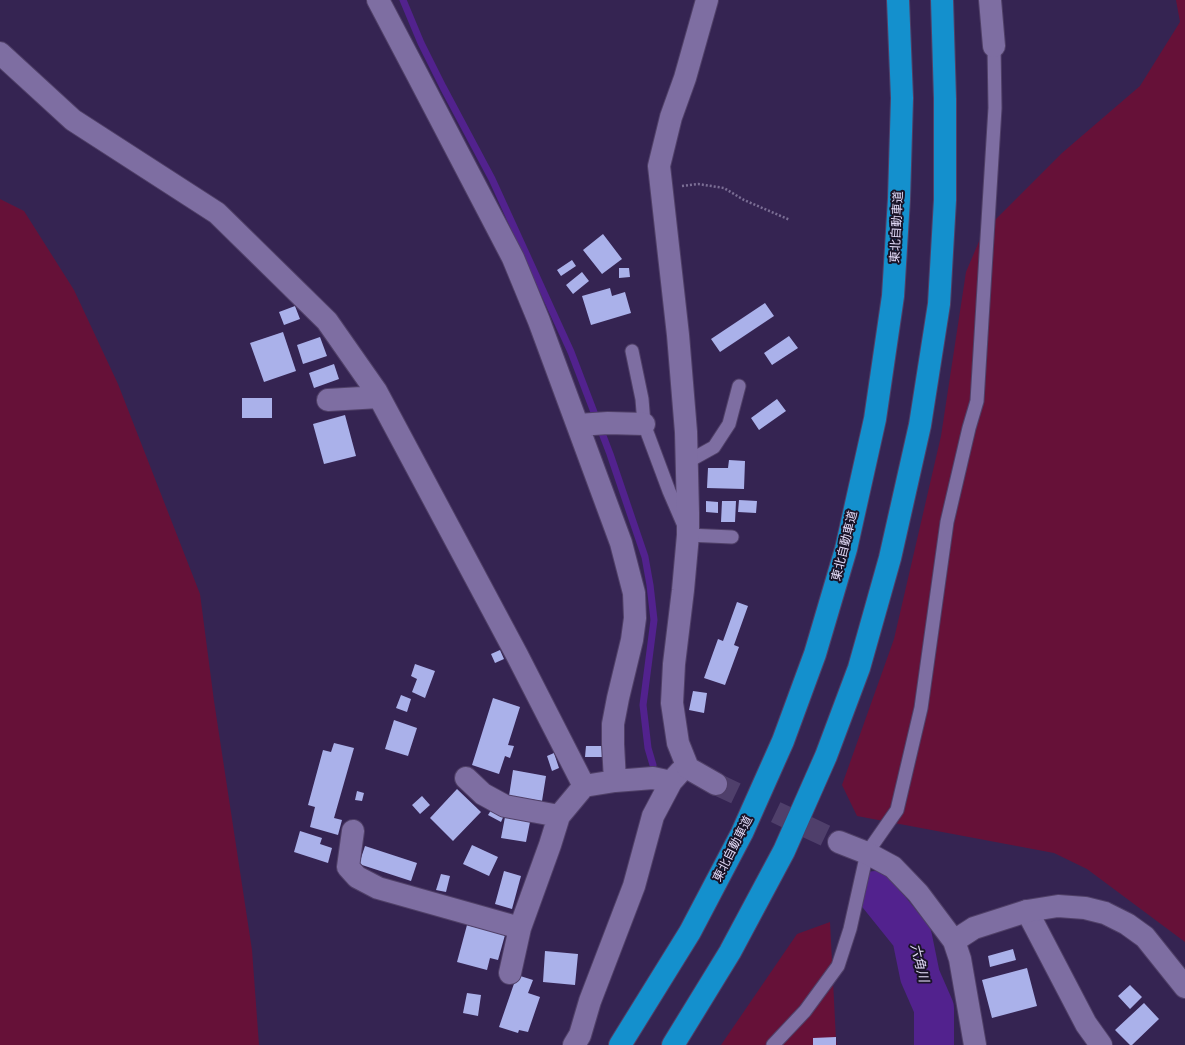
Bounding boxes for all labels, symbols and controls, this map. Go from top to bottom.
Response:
street label: 東北自動車道 [888,191,906,263]
street label: 東北自動車道 [829,509,861,583]
street label: 東北自動車道 [710,814,756,884]
water label: 六角川 [907,942,931,984]

